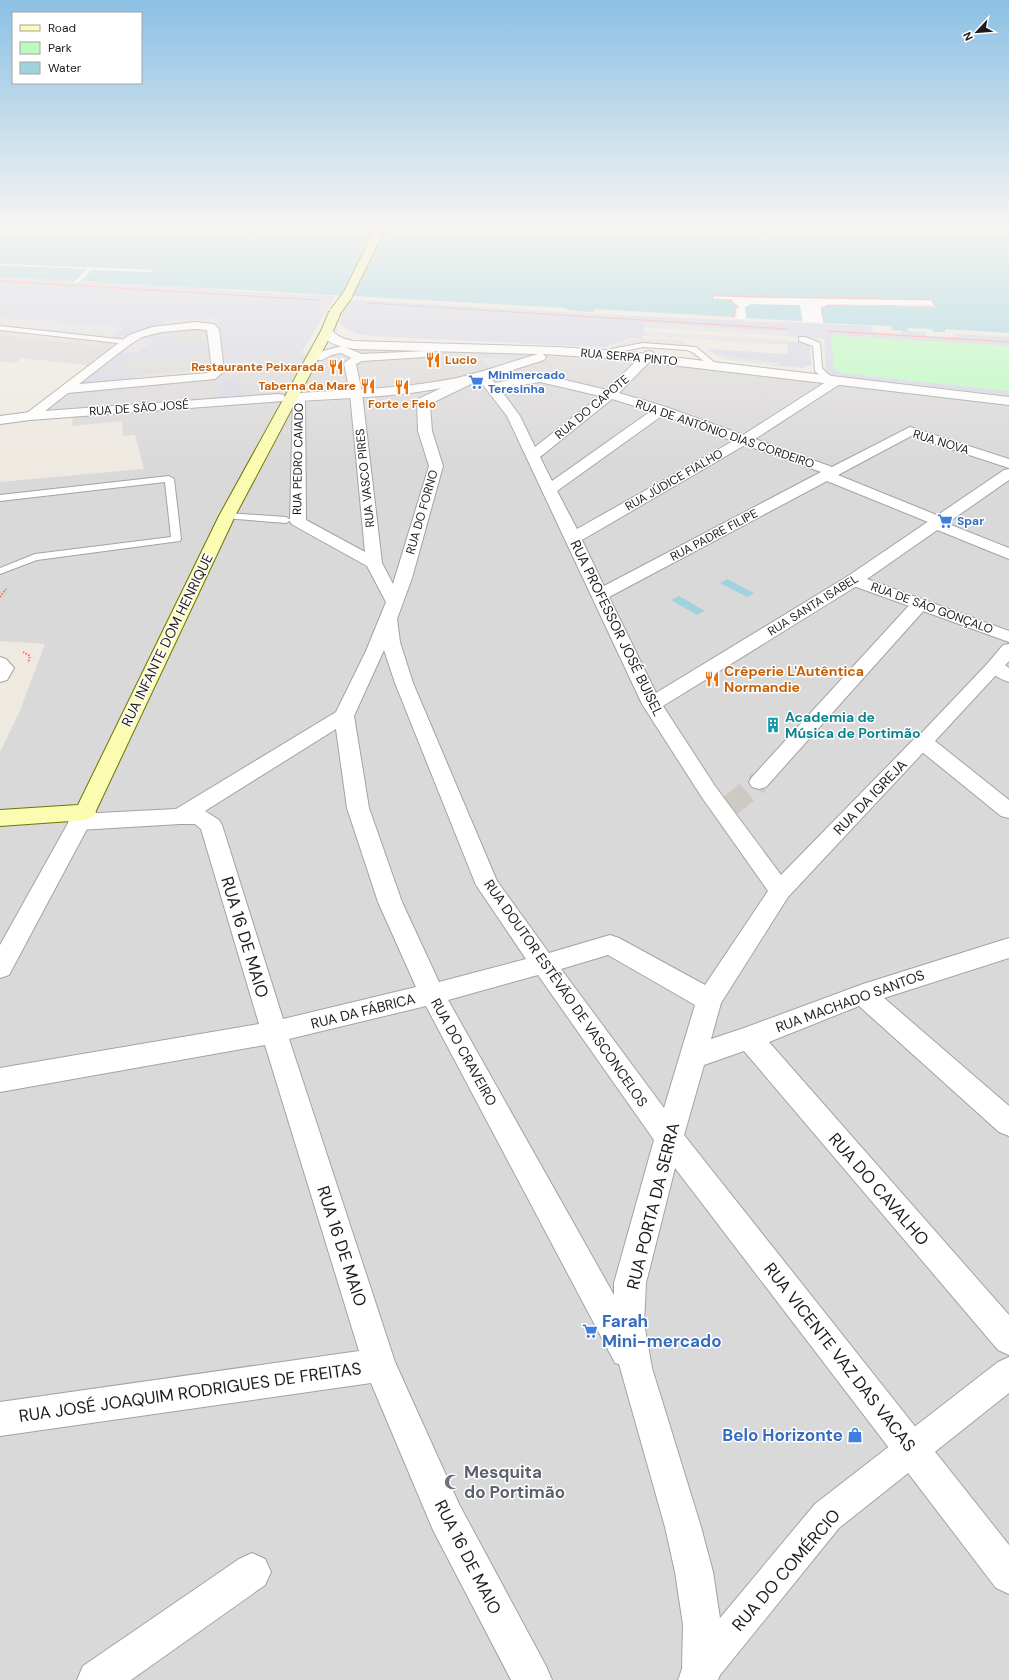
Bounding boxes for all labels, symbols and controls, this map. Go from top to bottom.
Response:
legend [12,12,142,84]
north arrow [957,12,997,52]
text: Road [48,20,76,36]
text: N [960,30,976,43]
text: Park [48,40,72,56]
text: Water [48,60,82,76]
street label: RUA SERPA PINTO [580,345,678,369]
restaurant icon: Lucio [424,351,442,369]
place label: Lucio [445,352,477,368]
restaurant icon: Restaurante Peixarada [327,358,345,376]
place label: Restaurante Peixarada [191,359,324,375]
place label: Minimercado Teresinha [488,367,565,397]
street label: RUA DO CAPOTE [552,371,633,443]
supermarket icon: Minimercado Teresinha [467,373,485,391]
restaurant icon: Taberna da Mare [359,377,377,395]
place label: Taberna da Mare [258,378,356,394]
restaurant icon: Forte e Feio [393,378,411,396]
place label: Forte e Feio [368,396,436,412]
street label: RUA DE ANTÓNIO DIAS CORDEIRO [634,396,816,472]
street label: RUA DE SÃO JOSÉ [89,397,190,419]
street label: RUA PEDRO CAIADO [289,403,307,515]
street label: RUA NOVA [911,426,971,458]
street label: RUA VASCO PIRES [352,428,378,528]
street label: RUA JÚDICE FIALHO [622,446,726,514]
street label: RUA DO FORNO [402,468,442,556]
street label: RUA PADRE FILIPE [667,505,761,565]
supermarket icon: Spar [936,512,954,530]
place label: Spar [957,513,984,529]
street label: RUA PROFESSOR JOSÉ BUISEL [566,537,668,719]
street label: RUA INFANTE DOM HENRIQUE [117,550,217,730]
street label: RUA SANTA ISABEL [765,571,861,639]
street label: RUA DE SÃO GONÇALO [869,578,995,638]
place label: Crêperie L'Autêntica Normandie [724,662,864,696]
restaurant icon: Crêperie L'Autêntica Normandie [703,670,721,688]
place label: Academia de Música de Portimão [785,708,921,742]
building icon: Academia de Música de Portimão [764,716,782,734]
street label: RUA DA IGREJA [829,755,911,839]
street label: RUA 16 DE MAIO [216,874,274,1000]
street label: RUA DOUTOR ESTÊVÃO DE VASCONCELOS [480,876,652,1110]
street label: RUA MACHADO SANTOS [773,966,927,1036]
street label: RUA DA FÁBRICA [309,989,417,1033]
street label: RUA DO CRAVEIRO [427,995,501,1109]
street label: RUA PORTA DA SERRA [622,1120,684,1292]
street label: RUA DO CAVALHO [824,1128,934,1250]
street label: RUA 16 DE MAIO [312,1183,372,1309]
street label: RUA VICENTE VAZ DAS VACAS [759,1258,921,1456]
place label: Farah Mini-mercado [602,1310,722,1352]
supermarket icon: Farah Mini-mercado [581,1322,599,1340]
street label: RUA JOSÉ JOAQUIM RODRIGUES DE FREITAS [17,1357,363,1427]
place label: Belo Horizonte [722,1424,843,1446]
shop icon: Belo Horizonte [846,1426,864,1444]
place label: Mesquita do Portimão [464,1461,565,1503]
mosque icon: Mesquita do Portimão [443,1473,461,1491]
street label: RUA 16 DE MAIO [430,1496,506,1618]
street label: RUA DO COMÉRCIO [727,1504,845,1636]

